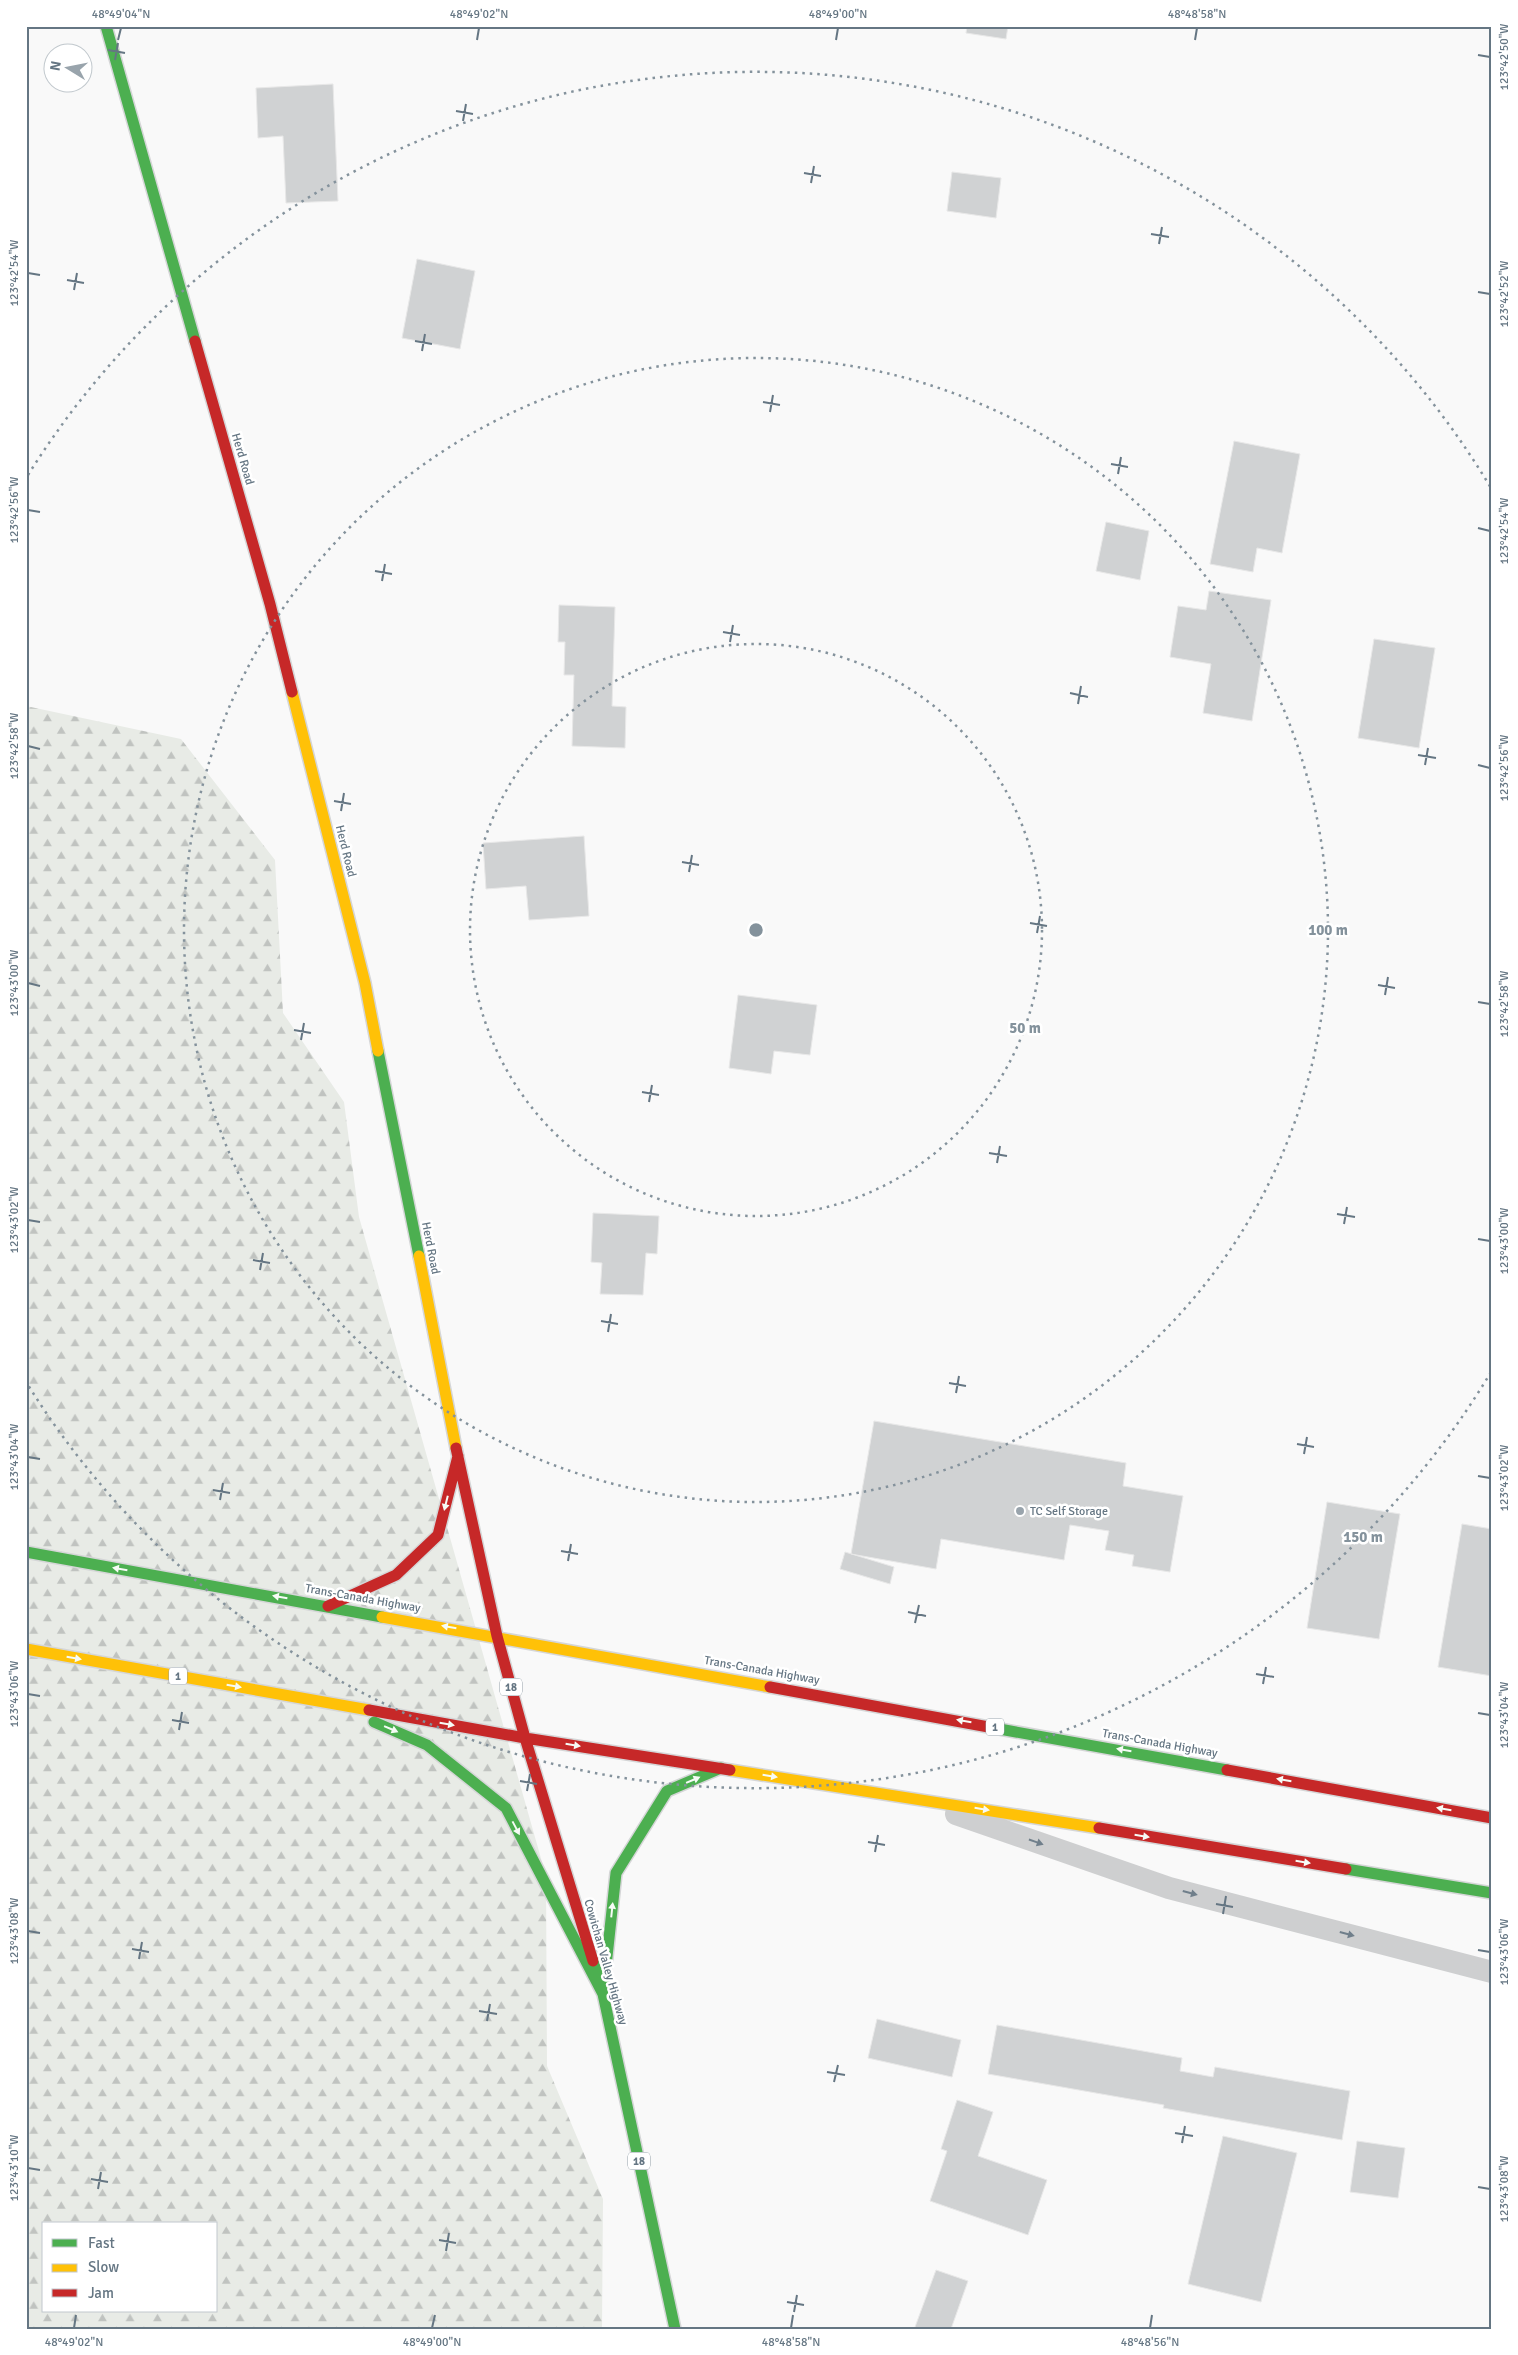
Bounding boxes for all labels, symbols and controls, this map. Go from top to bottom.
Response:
text: 48°49'04"N [92,7,150,22]
text: 48°49'02"N [450,7,508,22]
text: 48°49'00"N [809,7,867,22]
text: 48°48'58"N [1168,7,1226,22]
text: 123°42'50"W [1497,23,1512,91]
north arrow [42,42,92,92]
text: N [46,60,65,72]
text: 123°42'54"W [7,239,22,307]
text: 123°42'52"W [1497,260,1512,328]
street label: Herd Road [228,432,257,487]
text: 123°42'56"W [7,476,22,544]
text: 123°42'54"W [1497,497,1512,565]
text: 123°42'58"W [7,712,22,780]
text: 123°42'56"W [1497,734,1512,802]
street label: Herd Road [332,824,359,879]
centre of rings [747,921,765,939]
text: 100 m [1308,921,1348,939]
text: 123°43'00"W [7,949,22,1017]
text: 123°42'58"W [1497,970,1512,1038]
text: 50 m [1009,1019,1041,1037]
text: 123°43'02"W [7,1186,22,1254]
text: 123°43'00"W [1497,1207,1512,1275]
street label: Herd Road [418,1221,443,1276]
text: 123°43'04"W [7,1423,22,1491]
text: 123°43'02"W [1497,1444,1512,1512]
one-way arrow [442,1495,450,1510]
place label: TC Self Storage [1030,1504,1108,1519]
marker: TC Self Storage [1014,1505,1026,1517]
text: 150 m [1343,1528,1383,1546]
one-way arrow [111,1564,127,1572]
street label: Trans-Canada Highway [304,1581,422,1616]
one-way arrow [271,1593,287,1601]
one-way arrow [441,1623,457,1631]
street label: Trans-Canada Highway [703,1653,821,1688]
one-way arrow [67,1654,83,1662]
text: 123°43'06"W [7,1660,22,1728]
road number: 1 [169,1668,187,1684]
road number: 18 [500,1678,522,1695]
text: 123°43'04"W [1497,1681,1512,1749]
one-way arrow [227,1683,243,1691]
one-way arrow [956,1717,972,1725]
road number: 1 [986,1718,1004,1735]
one-way arrow [440,1721,456,1729]
one-way arrow [384,1726,398,1734]
street label: Trans-Canada Highway [1101,1726,1219,1761]
one-way arrow [566,1742,582,1750]
one-way arrow [1116,1746,1132,1754]
one-way arrow [762,1772,778,1780]
one-way arrow [1276,1775,1292,1783]
one-way arrow [686,1776,701,1784]
one-way arrow [1435,1804,1451,1812]
one-way arrow [974,1806,990,1814]
one-way arrow [512,1821,520,1835]
one-way arrow [1135,1832,1151,1840]
one-way arrow [1029,1838,1044,1846]
one-way arrow [1295,1858,1311,1866]
one-way arrow [1183,1889,1198,1897]
text: 123°43'08"W [7,1897,22,1965]
street label: Cowichan Valley Highway [580,1897,631,2027]
one-way arrow [608,1902,616,1918]
text: 123°43'06"W [1497,1918,1512,1986]
one-way arrow [1340,1930,1355,1938]
text: 123°43'10"W [7,2134,22,2202]
road number: 18 [628,2152,650,2170]
text: 123°43'08"W [1497,2155,1512,2223]
legend [42,2222,218,2312]
text: Fast [88,2234,115,2252]
text: Slow [88,2258,119,2276]
text: Jam [88,2284,114,2302]
text: 48°49'02"N [45,2335,103,2350]
text: 48°49'00"N [403,2335,461,2350]
text: 48°48'58"N [762,2335,820,2350]
text: 48°48'56"N [1121,2335,1179,2350]

